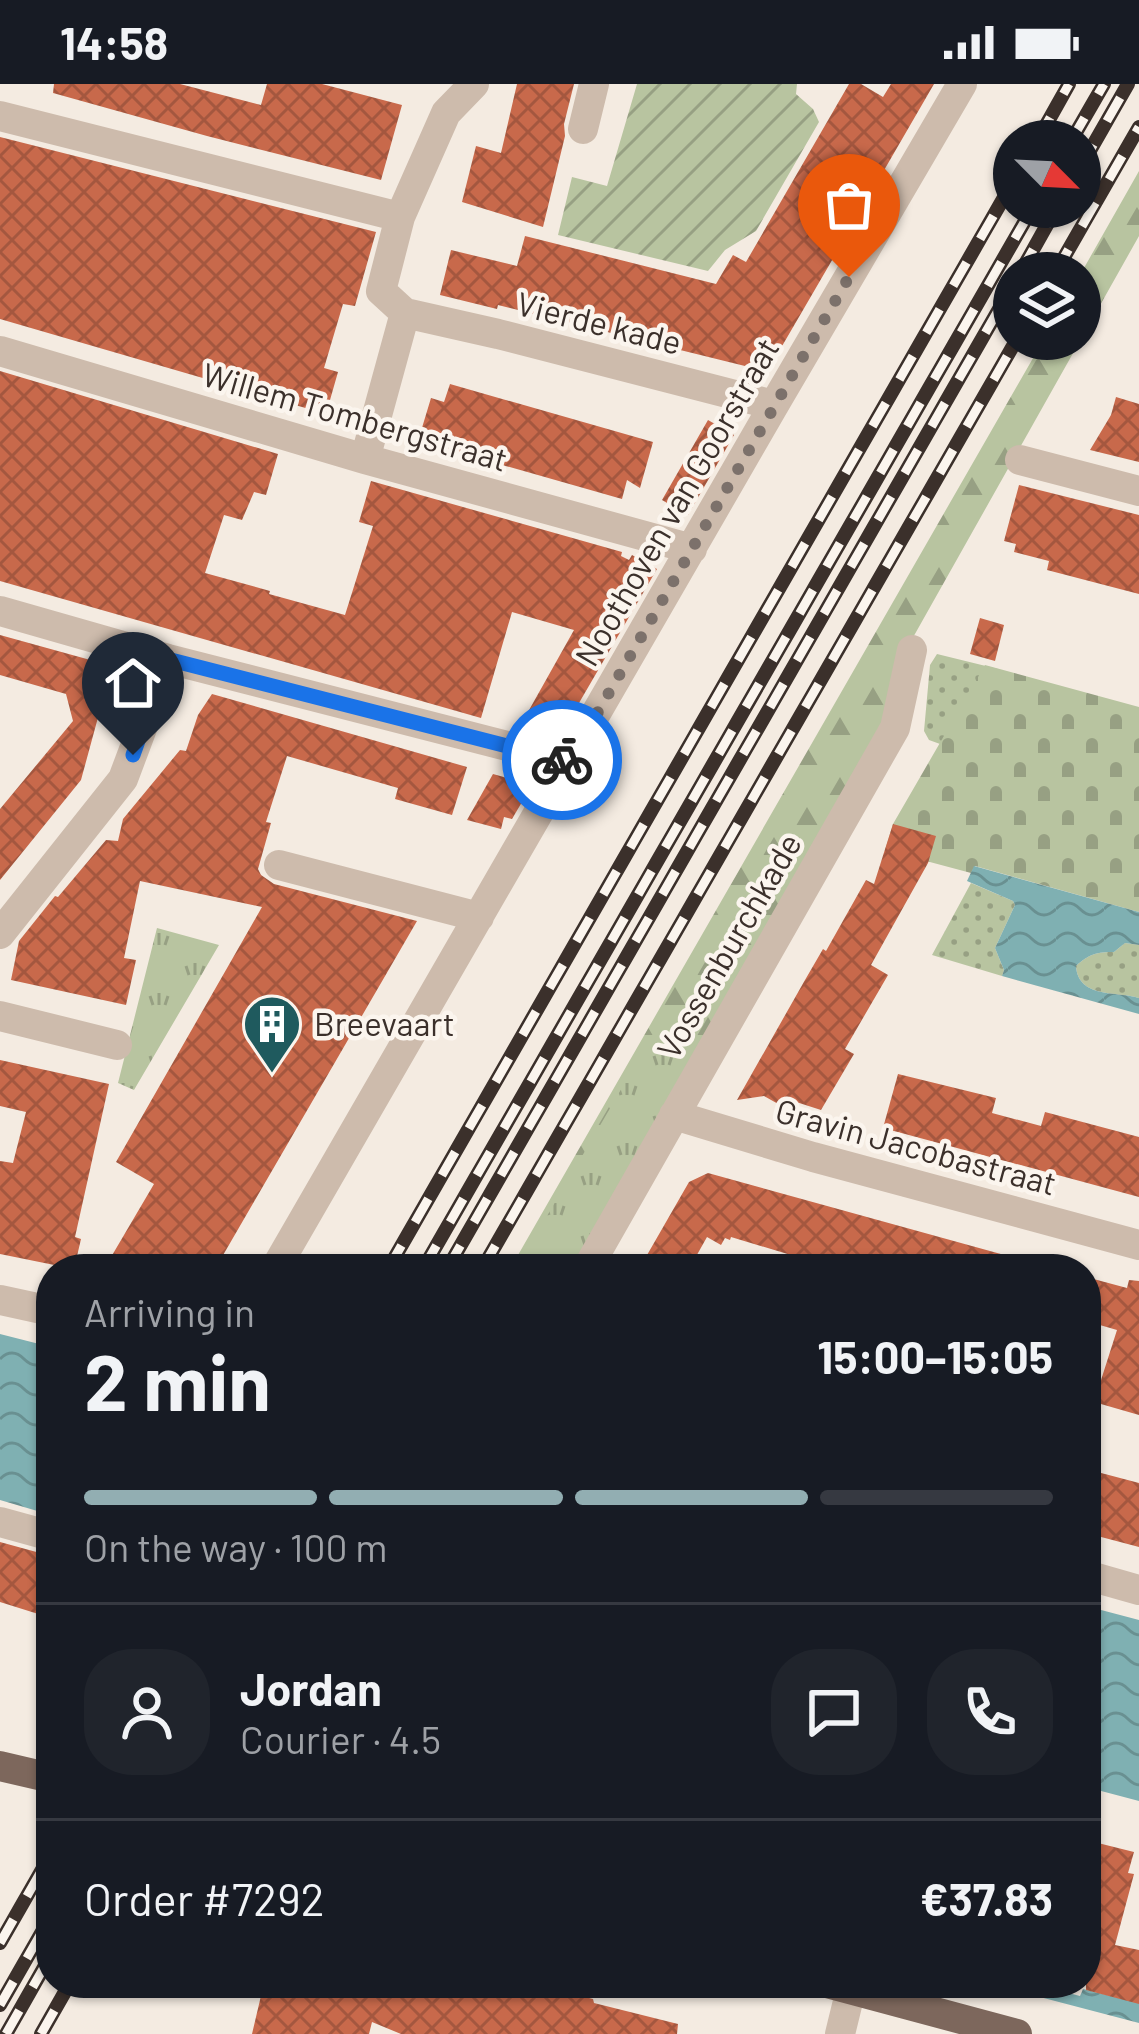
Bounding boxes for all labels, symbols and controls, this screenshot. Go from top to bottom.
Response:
text: 14:58 [60,15,168,69]
north arrow [993,120,1101,228]
map controls [993,120,1101,360]
pin [798,154,900,277]
icon: bag [816,172,882,238]
button: layers [993,252,1101,360]
street label: Vierde kade [513,282,686,362]
street label: Noothoven van Goorstraat [566,330,786,673]
street label: Willem Tombergstraat [198,353,512,479]
pin [82,632,184,755]
icon: home [100,650,166,716]
courier [502,700,622,820]
icon: bike [529,727,595,793]
street label: Vossenburchkade [647,826,809,1065]
building icon: Breevaart [241,993,303,1075]
place label: Breevaart [314,1003,455,1043]
street label: Gravin Jacobastraat [772,1089,1061,1203]
text: Arriving in [84,1288,255,1335]
text: 15:00–15:05 [817,1329,1053,1383]
text: 2 min [84,1333,271,1427]
text: On the way · 100 m [84,1523,388,1570]
button: person [84,1649,210,1775]
button: chat [771,1649,897,1775]
button: phone [927,1649,1053,1775]
text: Jordan [240,1661,382,1715]
text: Courier · 4.5 [240,1715,441,1762]
text: Order #7292 [84,1871,325,1925]
text: €37.83 [920,1871,1053,1925]

